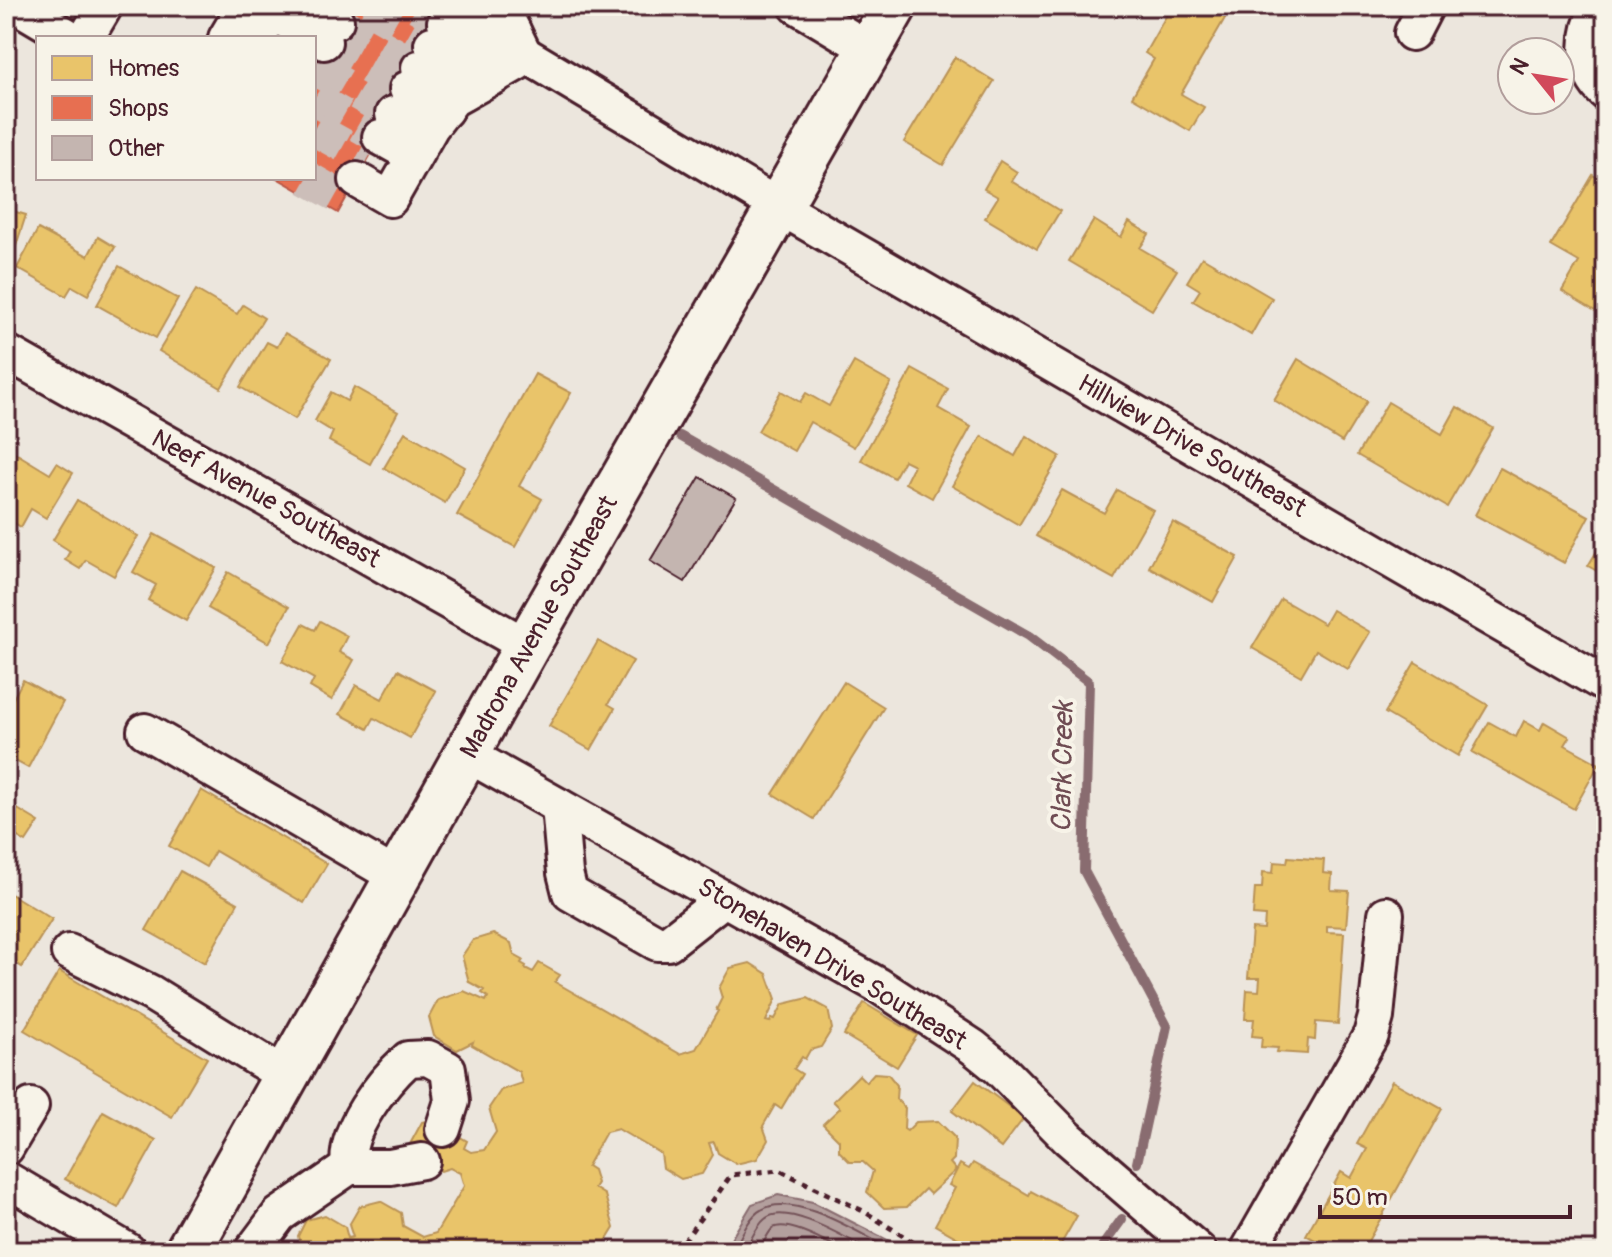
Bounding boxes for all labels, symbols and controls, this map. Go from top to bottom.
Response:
legend [36,36,316,180]
north arrow [1496,36,1576,116]
text: N [1504,53,1535,80]
text: Homes [108,54,180,83]
text: Shops [108,94,169,123]
text: Other [108,134,165,163]
street label: Hillview Drive Southeast [1072,367,1313,525]
street label: Neef Avenue Southeast [146,423,387,576]
street label: Madrona Avenue Southeast [453,489,625,764]
water label: Clark Creek [1044,699,1082,833]
street label: Stonehaven Drive Southeast [692,871,973,1057]
scale bar [1320,1169,1570,1219]
text: 50 m [1332,1183,1388,1212]

